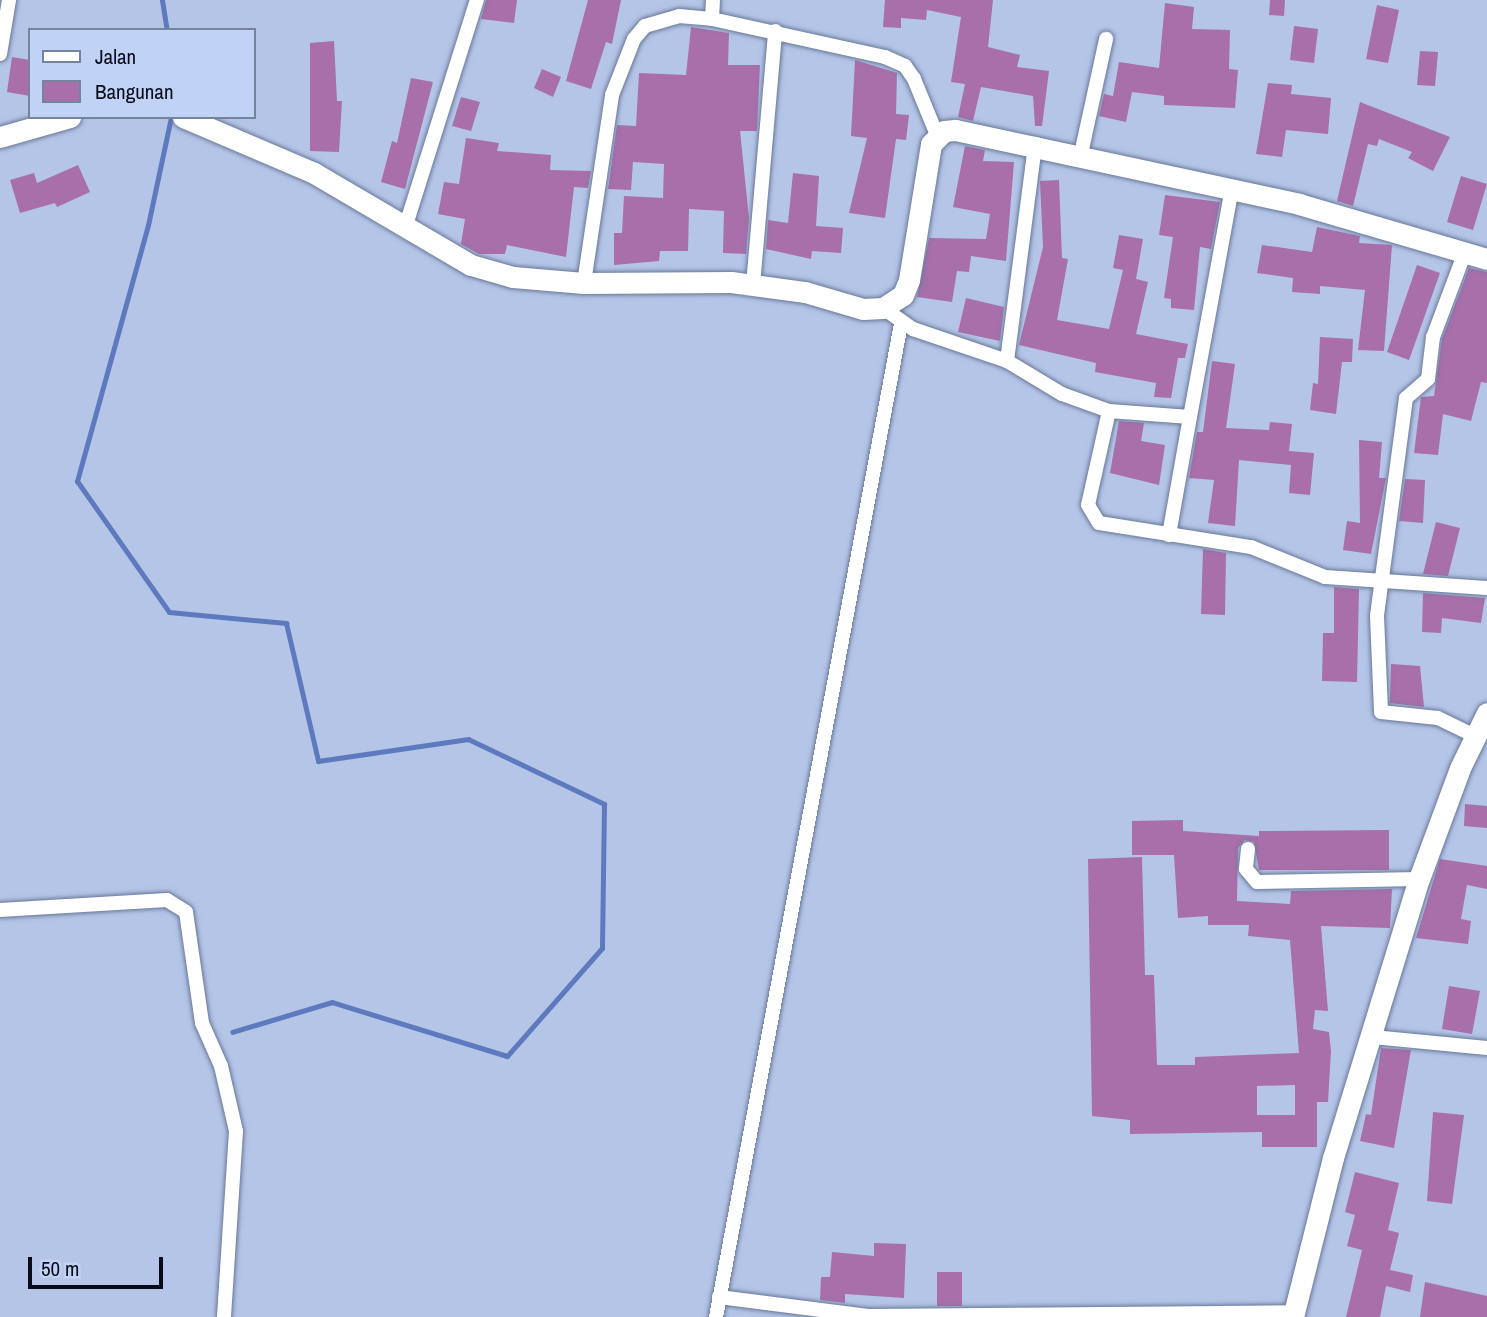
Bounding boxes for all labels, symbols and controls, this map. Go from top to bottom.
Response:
legend [28,28,256,119]
text: Jalan [95,42,136,71]
text: Bangunan [95,77,174,106]
scale bar [32,1244,166,1288]
text: 50 m [41,1254,79,1283]

